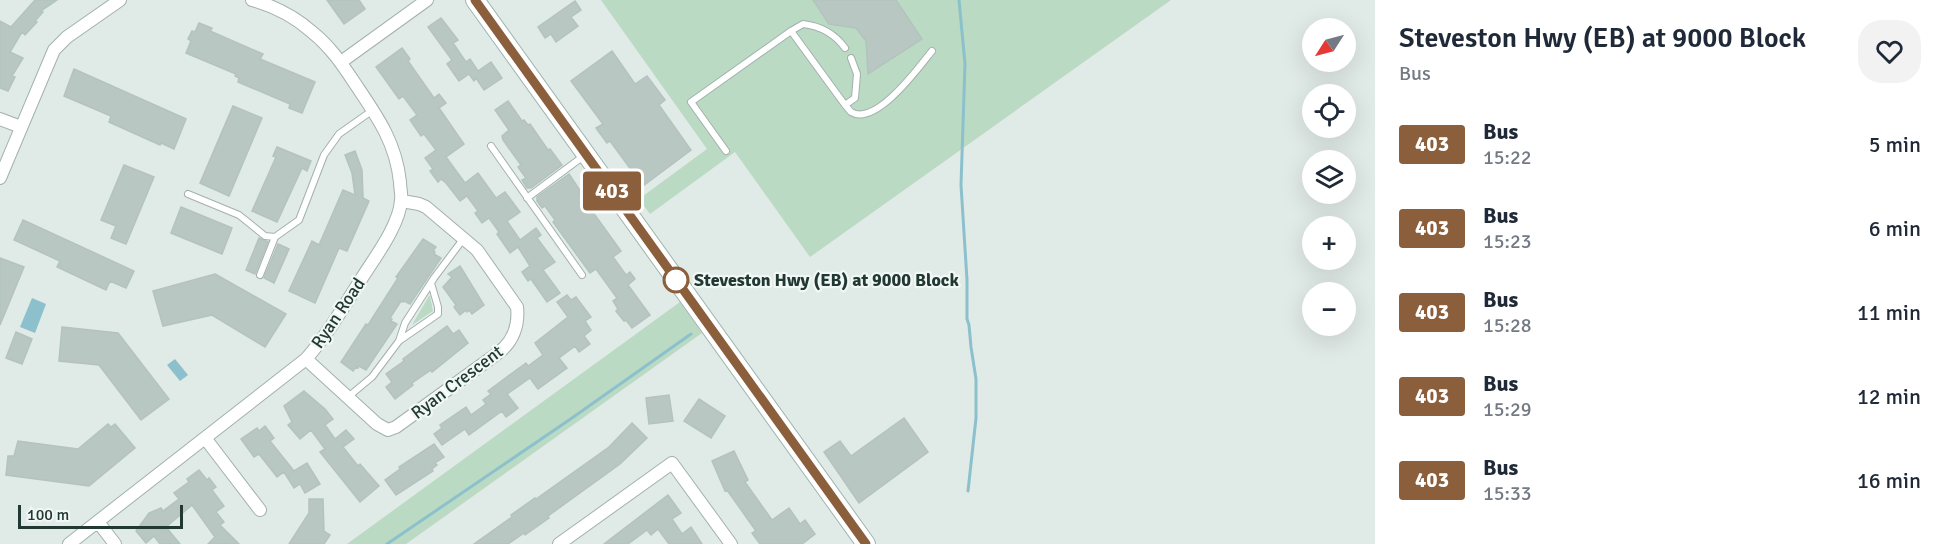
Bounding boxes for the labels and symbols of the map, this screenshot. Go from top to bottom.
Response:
north arrow [1302,18,1356,72]
line badge: 403 [578,172,646,210]
marker: Steveston Hwy (EB) at 9000 Block [663,267,689,293]
place label: Steveston Hwy (EB) at 9000 Block [694,269,959,291]
street label: Ryan Road [306,274,370,352]
street label: Ryan Crescent [407,340,507,424]
scale bar [18,502,183,530]

